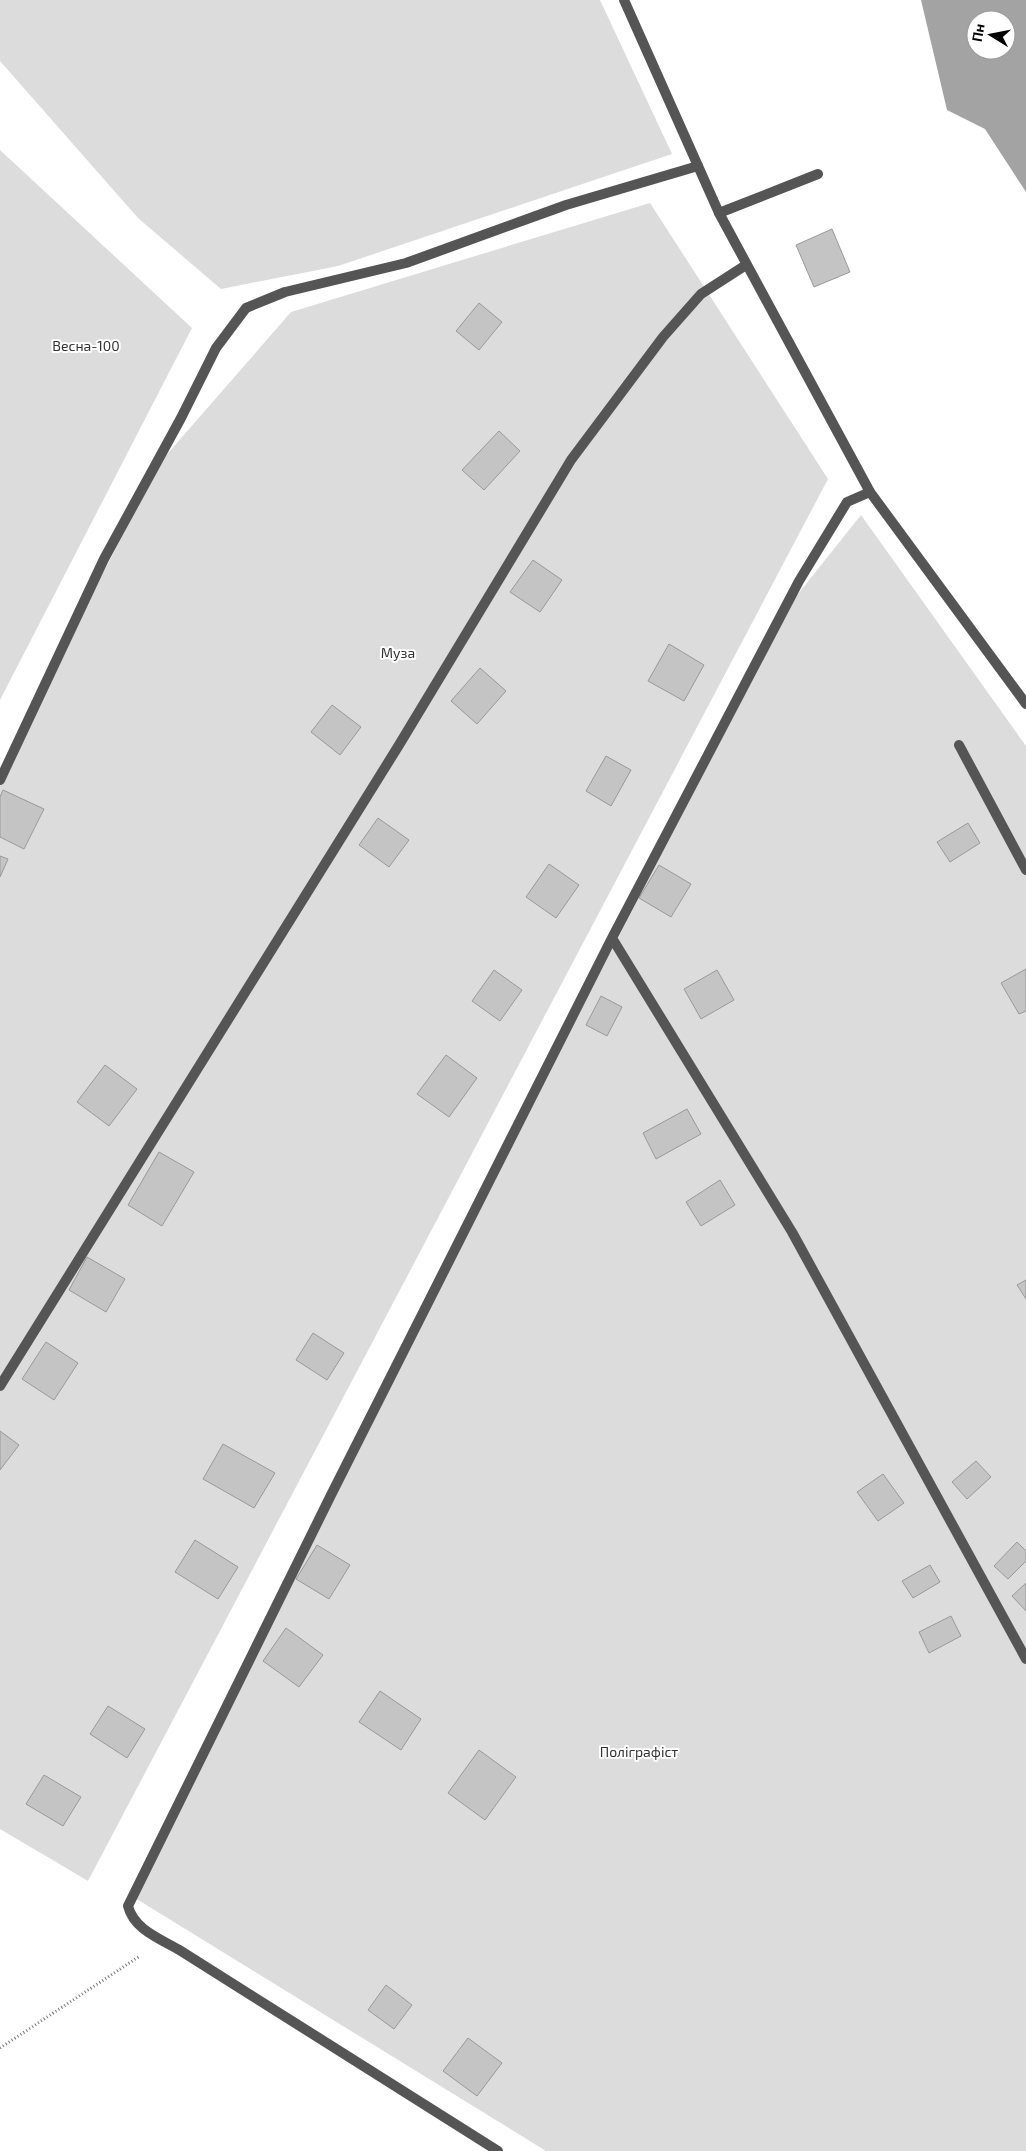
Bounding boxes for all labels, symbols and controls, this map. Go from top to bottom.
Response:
north arrow [966,10,1016,60]
text: Пн [968,22,988,43]
park label: Весна-100 [52,337,120,354]
park label: Муза [381,644,415,661]
park label: Поліграфіст [600,1743,678,1760]

